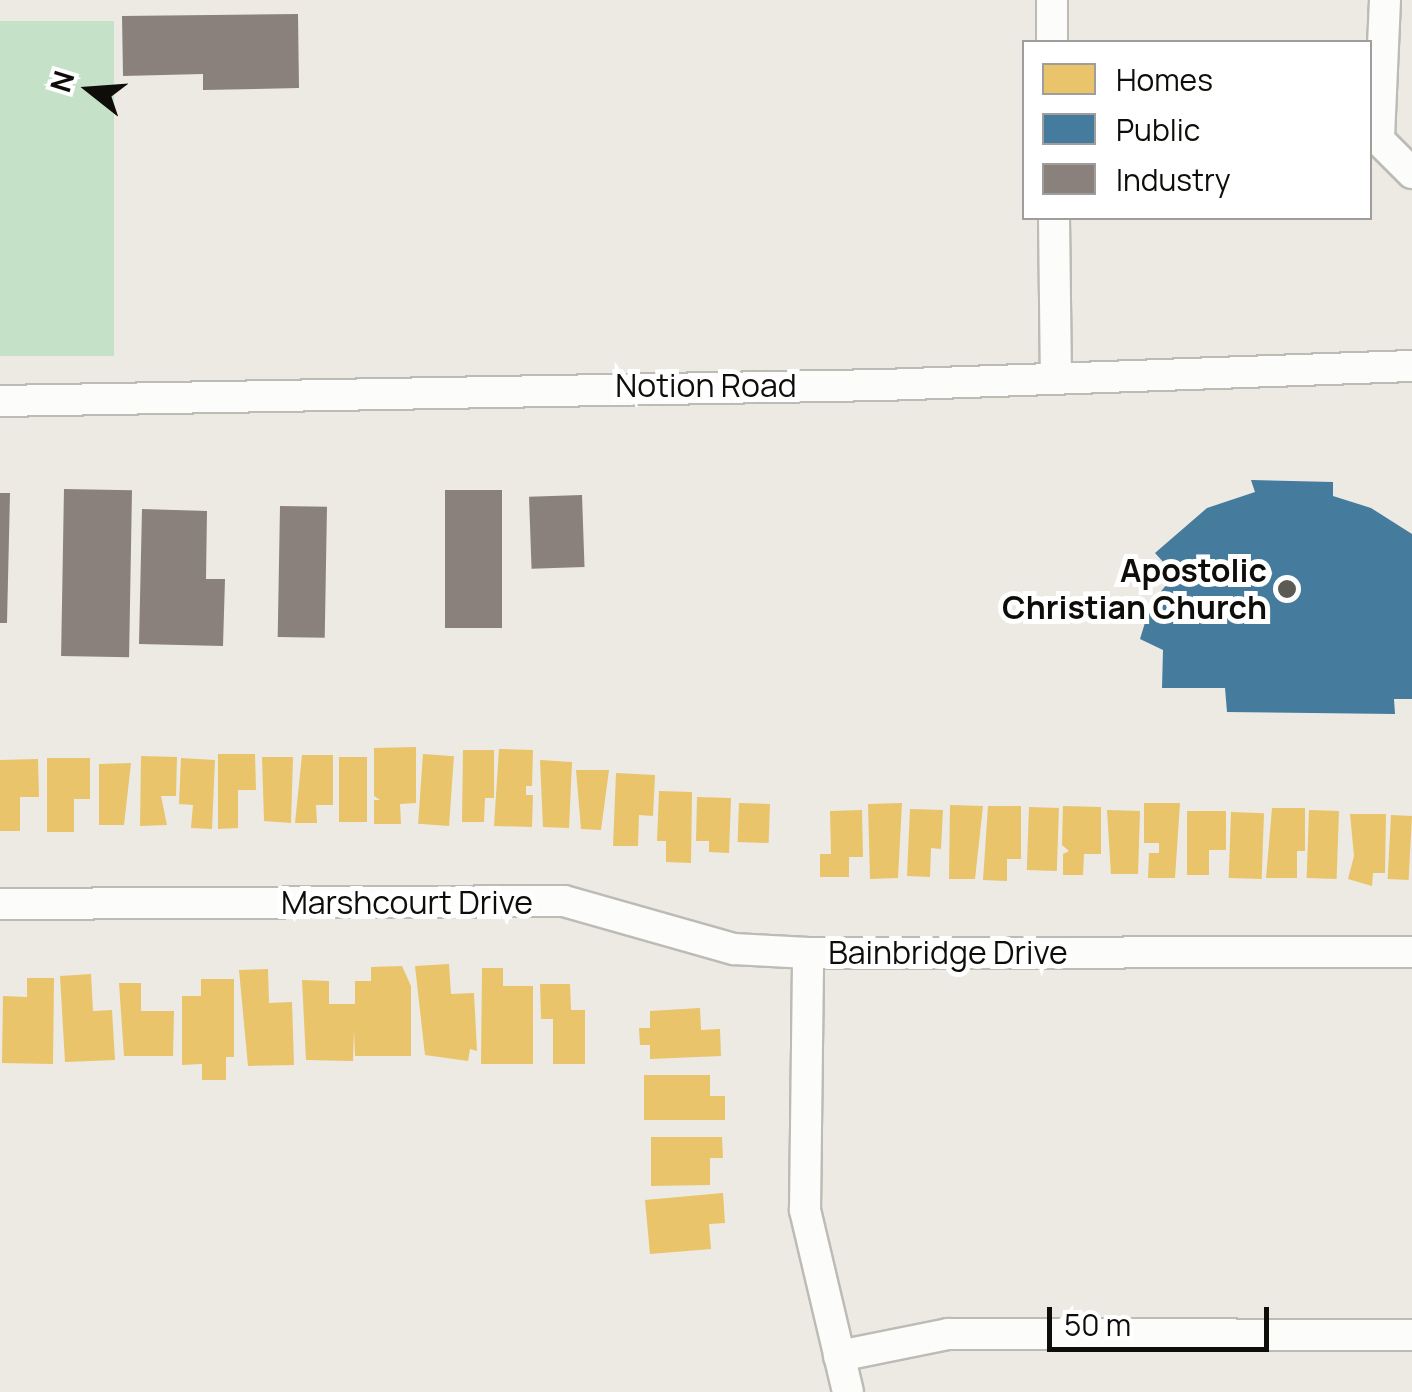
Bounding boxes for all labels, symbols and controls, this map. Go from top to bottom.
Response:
north arrow [40,40,140,140]
legend [1022,40,1372,220]
text: Homes [1116,59,1213,100]
text: N [40,66,82,96]
text: Public [1116,109,1200,150]
text: Industry [1116,159,1231,200]
street label: Notion Road [615,366,797,404]
place label: Apostolic Christian Church [1002,552,1267,627]
marker: Apostolic Christian Church [1276,578,1298,600]
street label: Marshcourt Drive [281,883,533,921]
street label: Bainbridge Drive [828,933,1068,971]
scale bar [1052,1287,1274,1349]
text: 50 m [1064,1304,1131,1345]

